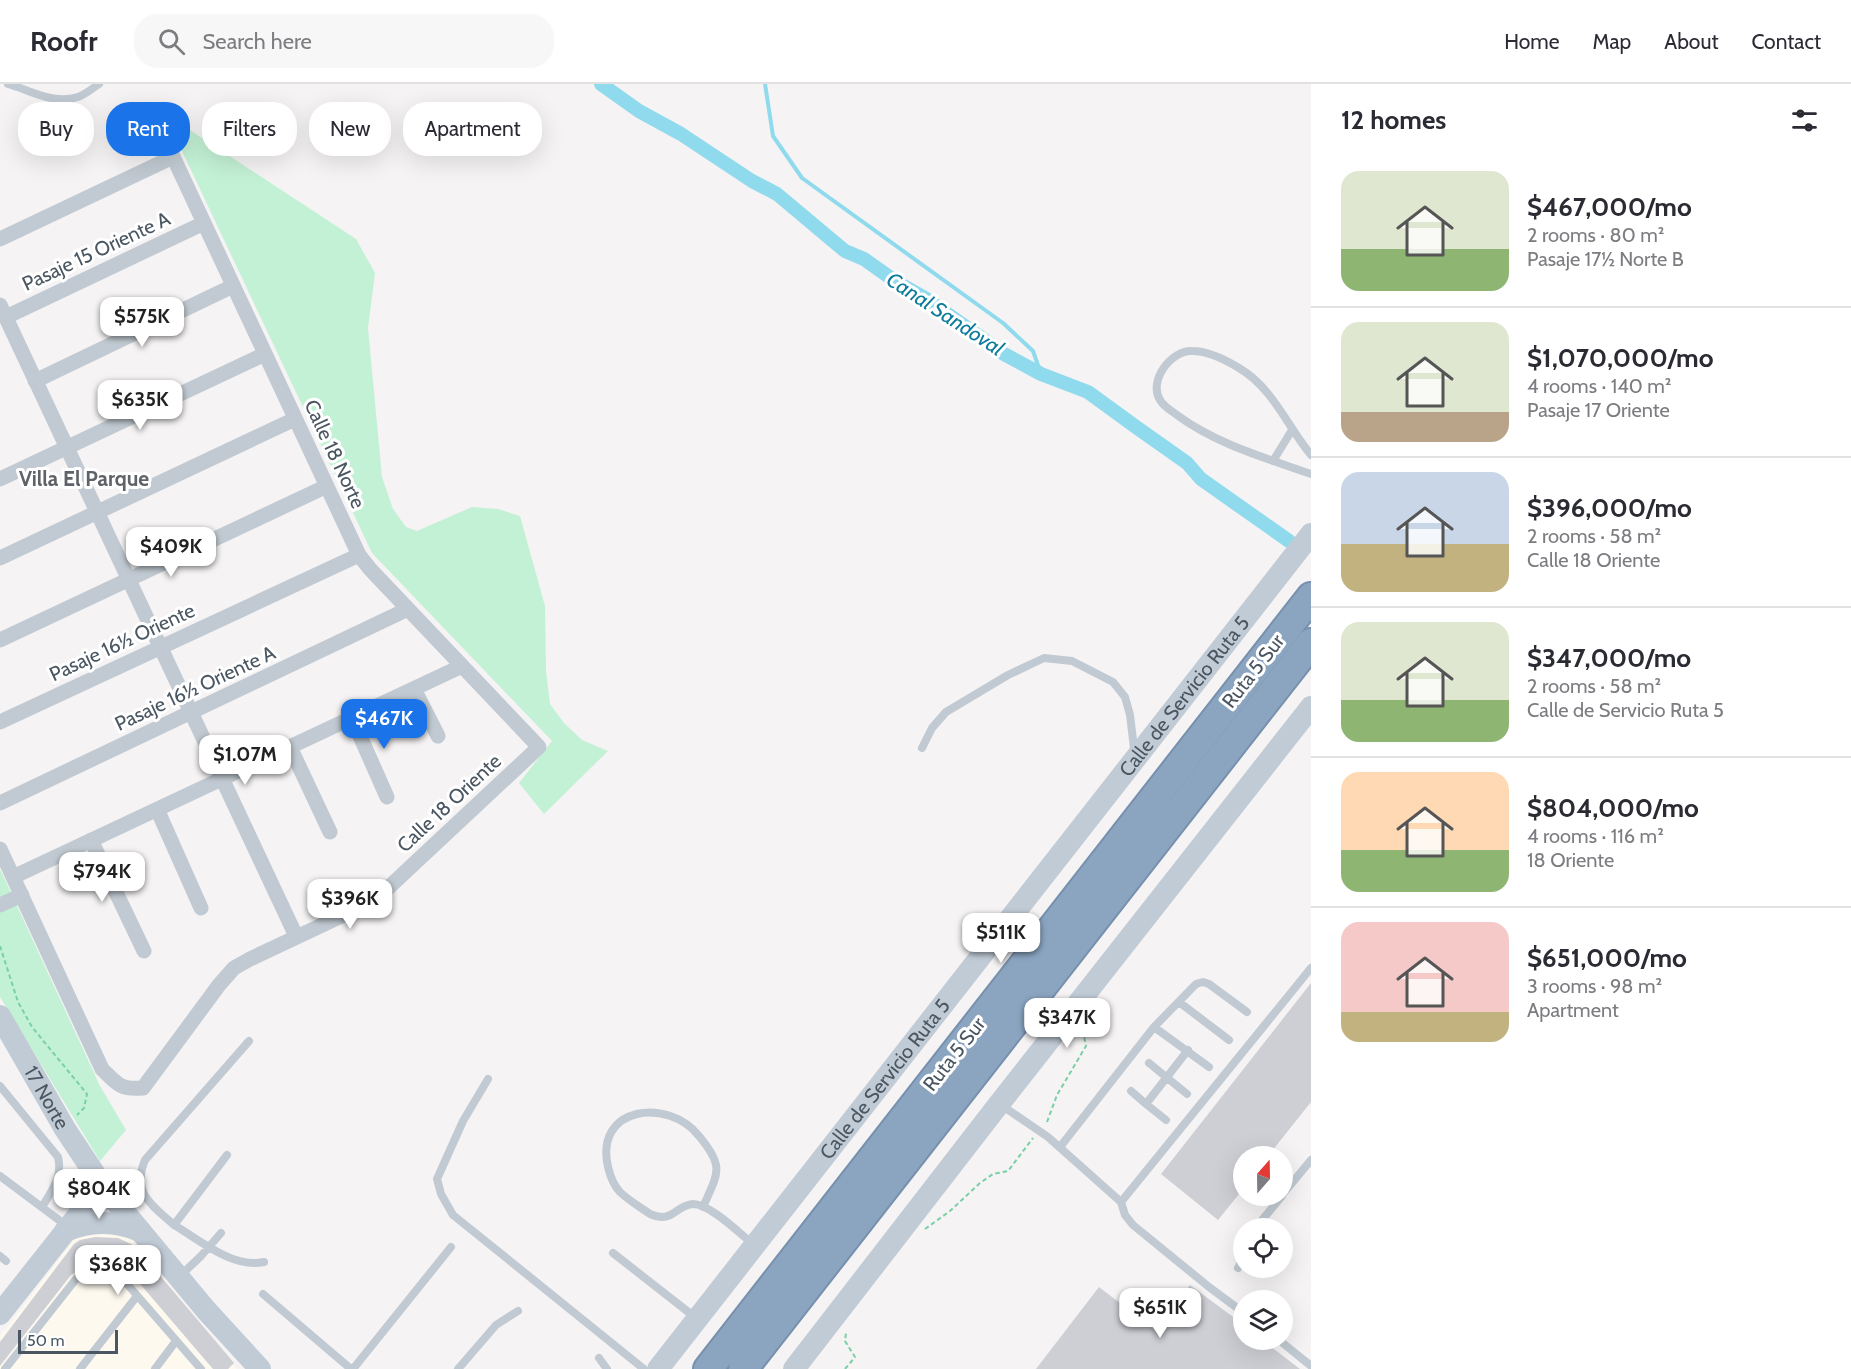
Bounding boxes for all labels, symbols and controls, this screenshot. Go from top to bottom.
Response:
search box [134,14,554,68]
text: Roofr [30,24,98,58]
icon: search [155,25,188,58]
text: Search here [203,28,312,55]
text: Home [1504,29,1560,54]
text: Map [1593,29,1631,54]
text: About [1664,29,1718,54]
text: Contact [1751,29,1821,54]
chip: Buy [18,102,94,156]
chip: Rent [106,102,190,156]
chip: Filters [202,102,297,156]
chip: New [309,102,391,156]
chip: Apartment [403,102,542,156]
text: 12 homes [1341,104,1446,136]
icon: filters [1788,104,1821,137]
text: $467,000/mo [1527,191,1692,223]
icon: home [1389,195,1461,267]
street label: Pasaje 15 Oriente A [18,206,174,296]
text: 2 rooms · 80 m² [1527,223,1664,247]
text: Pasaje 17½ Norte B [1527,247,1684,271]
water label: Canal Sandoval [882,266,1009,361]
pin: $575K [100,297,184,348]
text: $575K [114,304,170,328]
text: $1,070,000/mo [1527,342,1714,374]
icon: home [1389,346,1461,418]
text: 4 rooms · 140 m² [1527,374,1671,398]
pin: $635K [98,380,182,431]
text: $635K [112,387,168,411]
street label: Calle 18 Norte [299,396,371,512]
text: Pasaje 17 Oriente [1527,398,1670,422]
district label: Villa El Parque [19,466,149,491]
text: $396,000/mo [1527,492,1692,524]
icon: home [1389,496,1461,568]
text: 2 rooms · 58 m² [1527,524,1661,548]
pin: $409K [129,527,213,578]
text: $409K [140,534,202,558]
text: Calle 18 Oriente [1527,548,1660,572]
street label: Pasaje 16½ Oriente [46,598,198,686]
street label: Calle de Servicio Ruta 5 [1114,611,1254,781]
street label: Ruta 5 Sur [1217,629,1290,713]
street label: Pasaje 16½ Oriente A [111,640,280,736]
text: $347,000/mo [1527,642,1691,674]
icon: home [1389,646,1461,718]
text: 2 rooms · 58 m² [1527,674,1661,698]
text: Calle de Servicio Ruta 5 [1527,698,1724,722]
pin: $467K [342,699,426,750]
text: $467K [355,706,413,730]
pin: $1.07M [196,735,294,786]
text: $1.07M [213,742,277,766]
street label: Calle 18 Oriente [392,749,506,857]
text: $804,000/mo [1527,792,1699,824]
icon: home [1389,796,1461,868]
text: 4 rooms · 116 m² [1527,824,1664,848]
text: 18 Oriente [1527,848,1614,872]
pin: $794K [60,852,144,903]
text: $794K [73,859,131,883]
pin: $396K [308,879,392,930]
text: $396K [321,886,379,910]
pin: $511K [959,913,1043,964]
text: $511K [976,920,1026,944]
text: $651,000/mo [1527,942,1687,974]
icon: home [1389,946,1461,1018]
text: 3 rooms · 98 m² [1527,974,1662,998]
street label: Calle de Servicio Ruta 5 [815,994,955,1164]
pin: $347K [1025,998,1109,1049]
text: Apartment [1527,998,1619,1022]
text: $347K [1038,1005,1096,1029]
street label: Ruta 5 Sur [918,1012,991,1096]
street label: 17 Norte [19,1062,75,1133]
north arrow [1233,1146,1293,1206]
map controls [1233,1146,1293,1350]
pin: $804K [57,1169,141,1220]
text: $804K [68,1176,130,1200]
button: locate [1233,1218,1293,1278]
pin: $368K [76,1245,160,1296]
text: $368K [89,1252,147,1276]
pin: $651K [1118,1288,1202,1339]
button: layers [1233,1290,1293,1350]
text: $651K [1133,1295,1187,1319]
scale bar [18,1327,118,1354]
text: 50 m [27,1331,64,1350]

